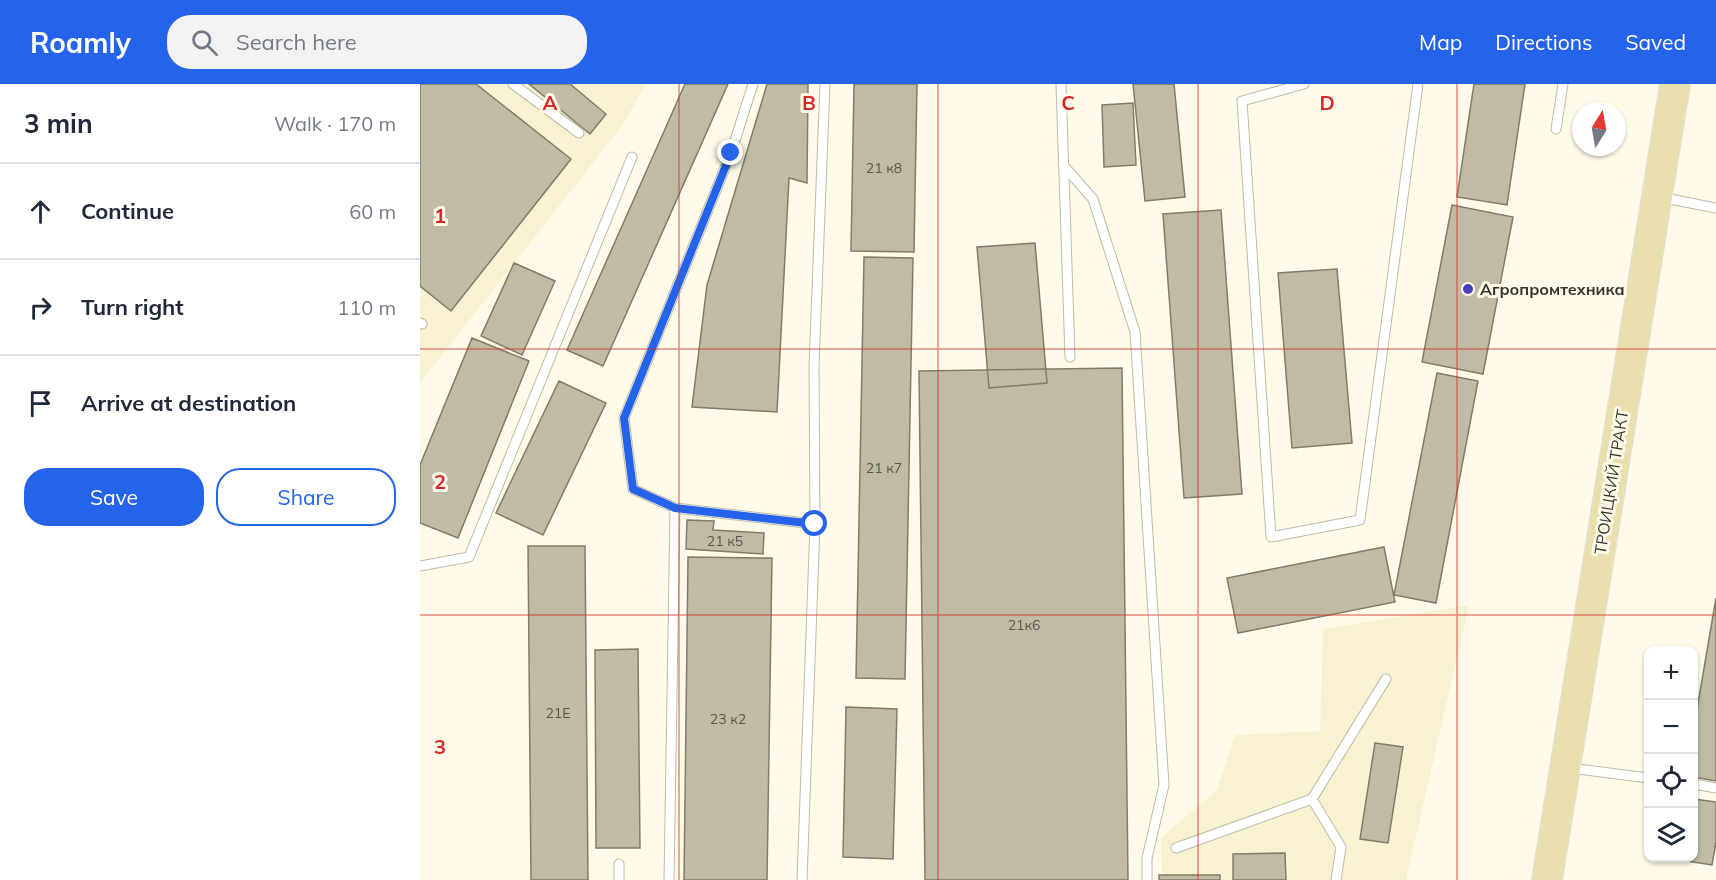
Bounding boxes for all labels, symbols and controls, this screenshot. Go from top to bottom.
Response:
search box [167,15,587,69]
text: Roamly [30,25,131,60]
icon: search [188,26,221,59]
text: Search here [236,28,357,56]
text: Map [1419,29,1462,55]
text: Directions [1495,29,1592,55]
text: Saved [1625,29,1686,55]
text: A [543,90,558,115]
text: B [802,90,816,115]
text: C [1061,90,1075,115]
text: D [1319,90,1335,115]
north arrow [1572,102,1626,156]
text: 3 min [24,107,93,140]
text: Walk · 170 m [274,111,396,136]
route end [717,139,743,165]
house number: 21 к8 [866,159,902,177]
icon: ahead [24,195,57,228]
text: Continue [81,197,174,225]
text: 60 m [349,199,396,224]
text: 1 [434,203,446,228]
place label: Агропромтехника [1480,279,1625,299]
marker: Агропромтехника [1461,282,1475,296]
icon: right [24,291,57,324]
text: Turn right [81,293,184,321]
text: 110 m [337,295,396,320]
icon: arrive [24,387,57,420]
text: Arrive at destination [81,389,296,417]
street label: ТРОИЦКИЙ ТРАКТ [1590,408,1632,556]
house number: 21 к7 [866,459,902,477]
button: Save [24,468,204,526]
button: Share [216,468,396,526]
text: 2 [434,469,446,494]
route start [801,510,827,536]
house number: 21 к5 [707,532,743,550]
house number: 21к6 [1008,616,1040,634]
map controls [1644,646,1698,862]
button: + [1644,646,1698,700]
button: − [1644,700,1698,754]
house number: 21Е [545,704,571,722]
house number: 23 к2 [710,710,746,728]
text: 3 [434,734,446,759]
button: locate [1644,754,1698,808]
button: layers [1644,808,1698,862]

